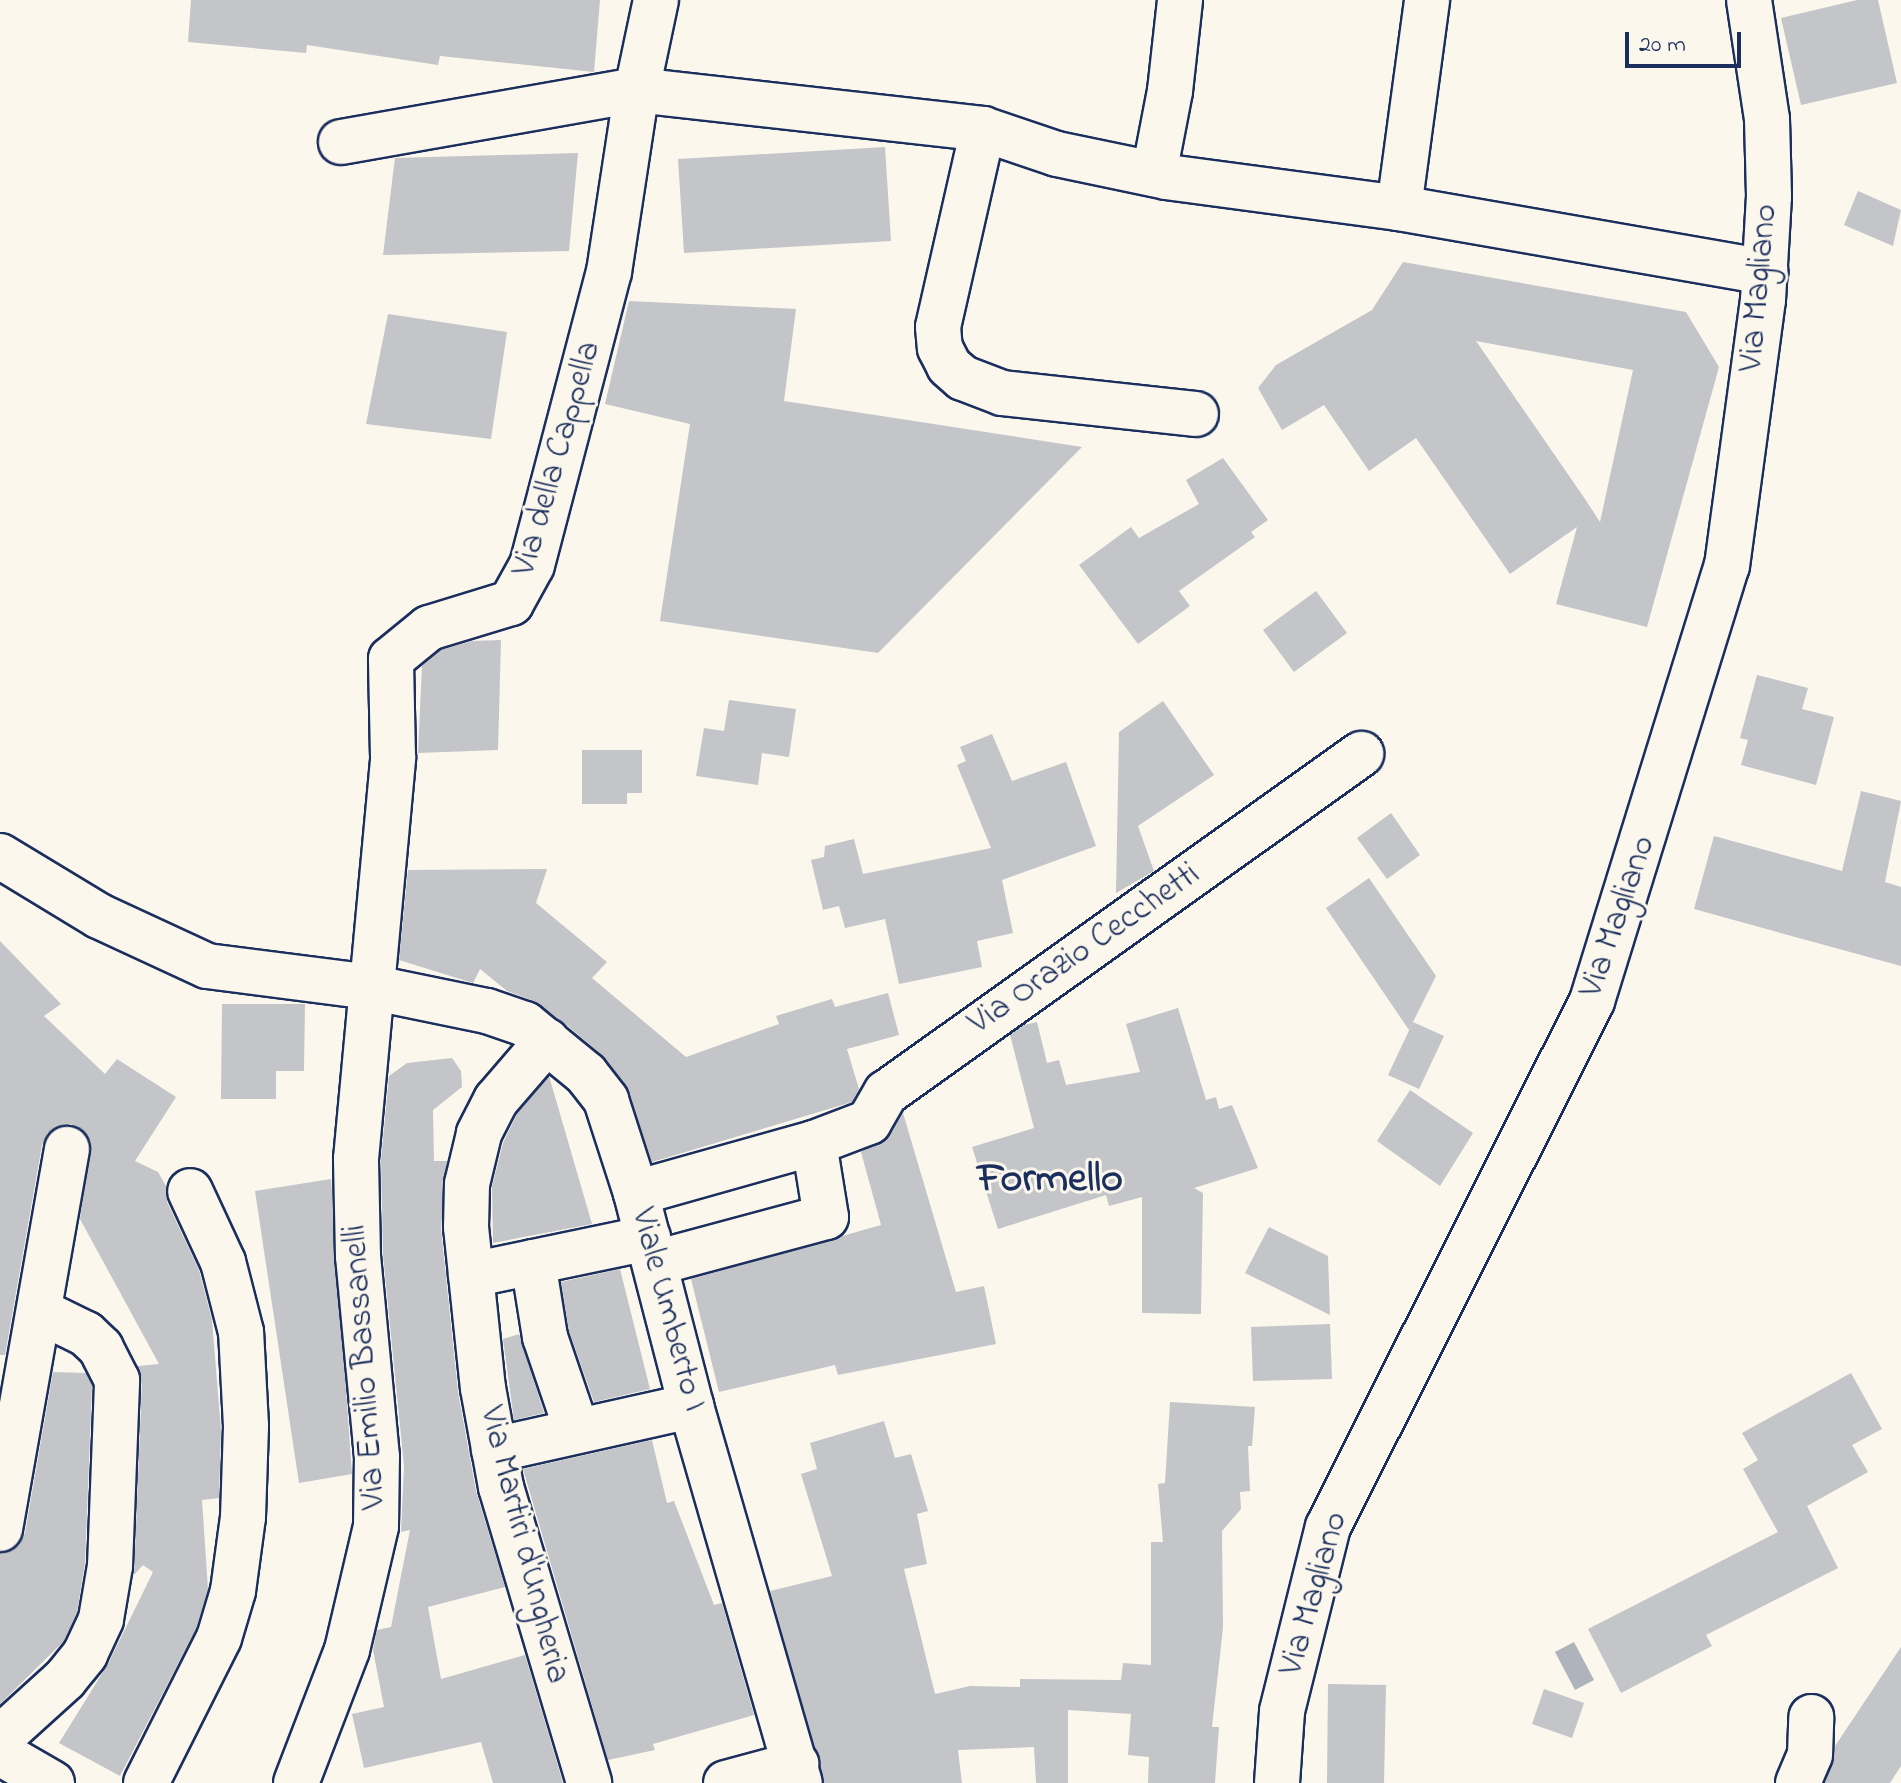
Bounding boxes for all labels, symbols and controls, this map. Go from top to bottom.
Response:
scale bar [1629,16,1745,66]
text: 20 m [1639,28,1686,63]
street label: Via Magliano [1732,202,1788,374]
street label: Via della Cappella [505,337,611,581]
street label: Via Magliano [1572,831,1666,1003]
street label: Via Orazio Cecchetti [962,855,1208,1045]
district label: Formello [977,1155,1123,1205]
street label: Viale Umberto I [620,1204,714,1416]
street label: Via Emilio Bassanelli [336,1223,396,1511]
street label: Via Martiri d'Ungheria [469,1402,577,1688]
street label: Via Magliano [1272,1508,1358,1680]

